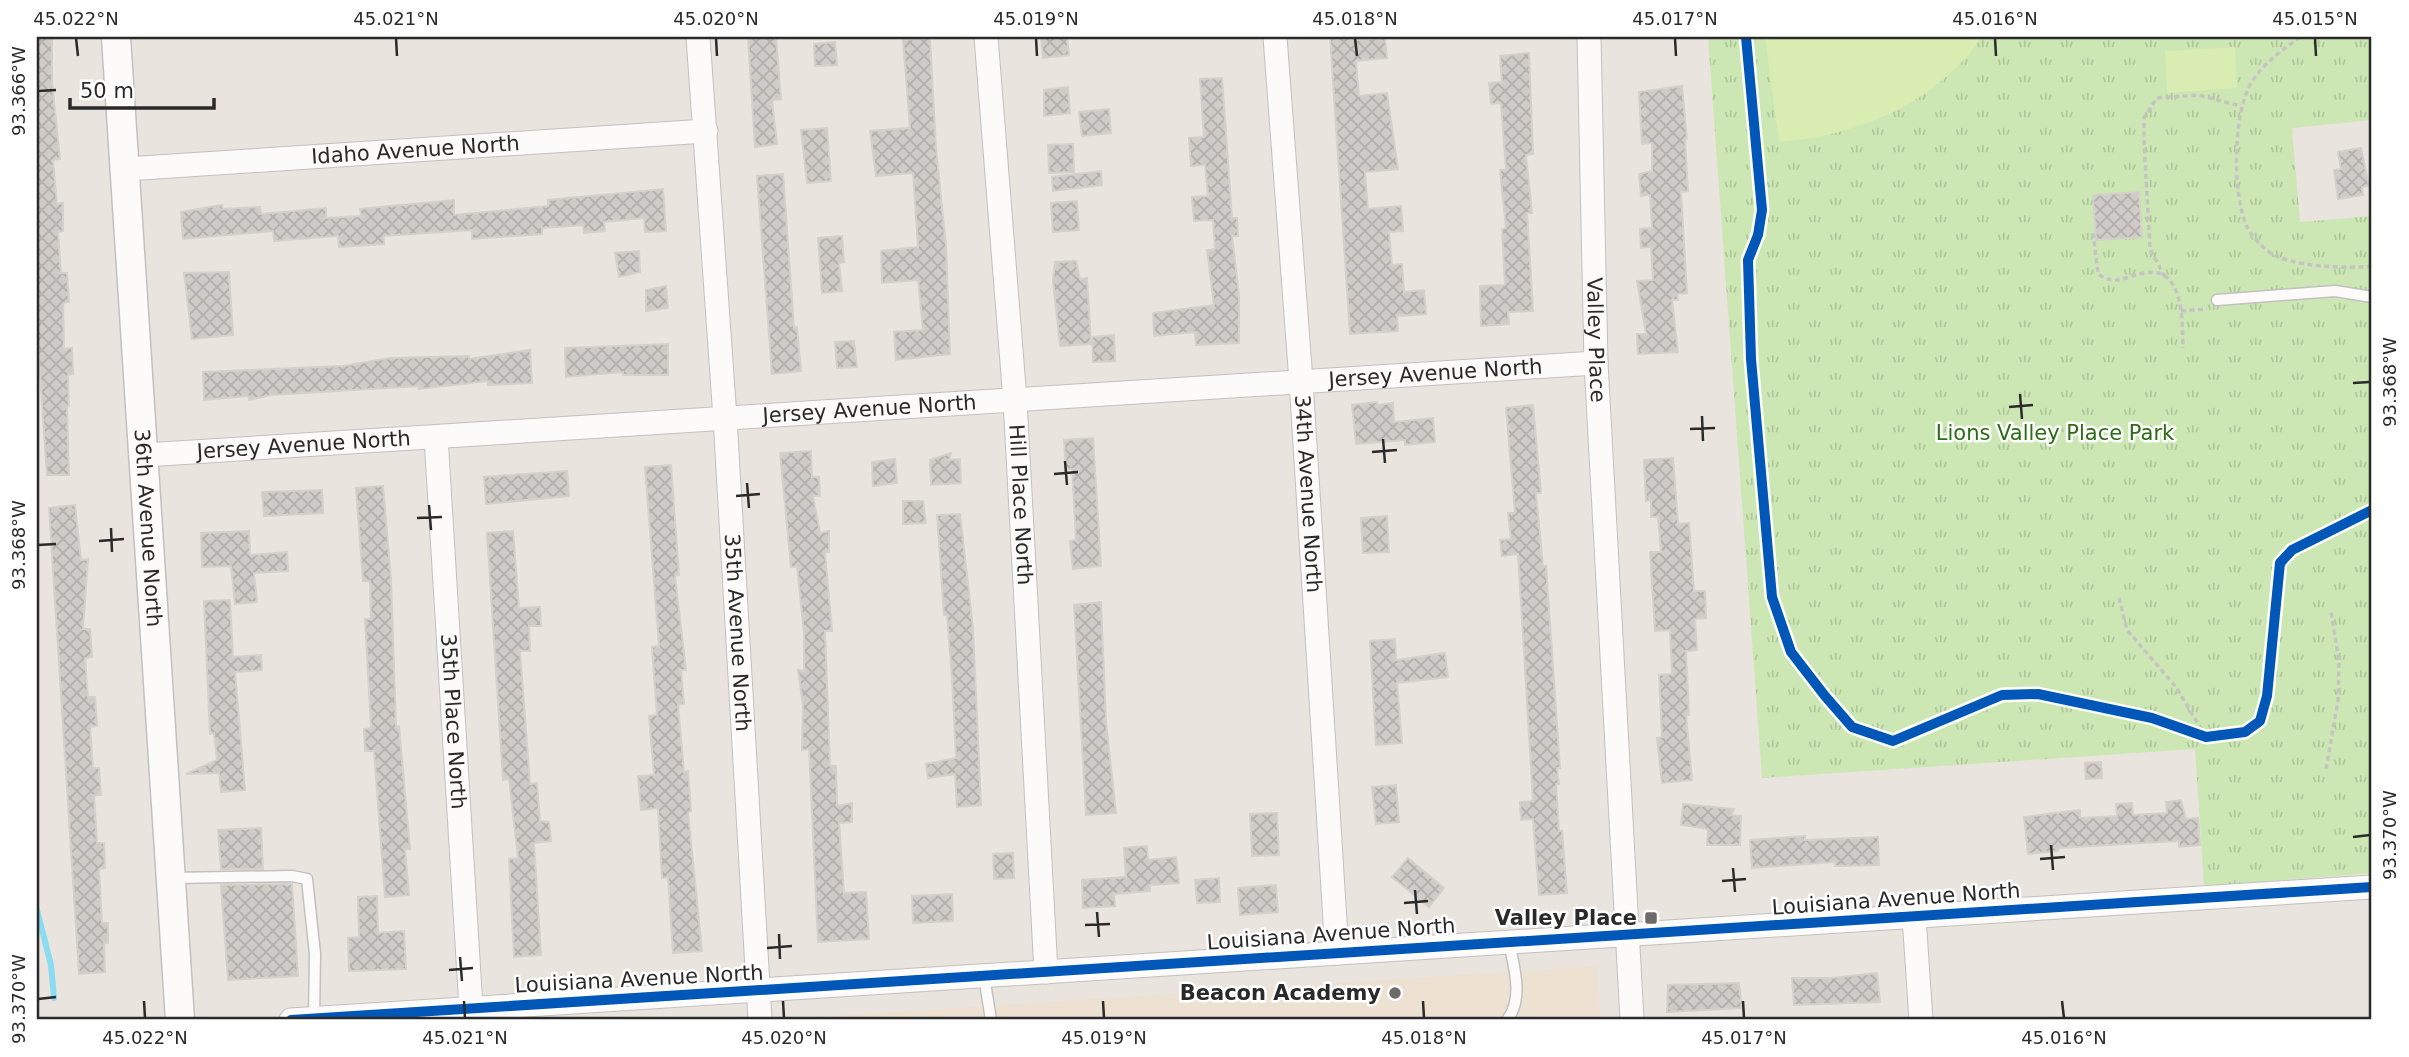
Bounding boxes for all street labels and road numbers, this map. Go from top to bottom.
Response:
street label: Idaho Avenue North [310,131,520,169]
street label: Valley Place [1582,277,1610,403]
street label: Jersey Avenue North [1326,354,1543,392]
street label: Jersey Avenue North [760,390,977,428]
street label: 34th Avenue North [1290,394,1326,594]
street label: Hill Place North [1004,423,1037,586]
street label: Jersey Avenue North [194,426,411,464]
street label: 36th Avenue North [130,428,166,628]
street label: 35th Avenue North [720,533,755,732]
street label: 35th Place North [436,633,471,810]
street label: Louisiana Avenue North [1771,878,2021,920]
street label: Louisiana Avenue North [1206,913,1456,955]
street label: Louisiana Avenue North [514,960,764,998]

